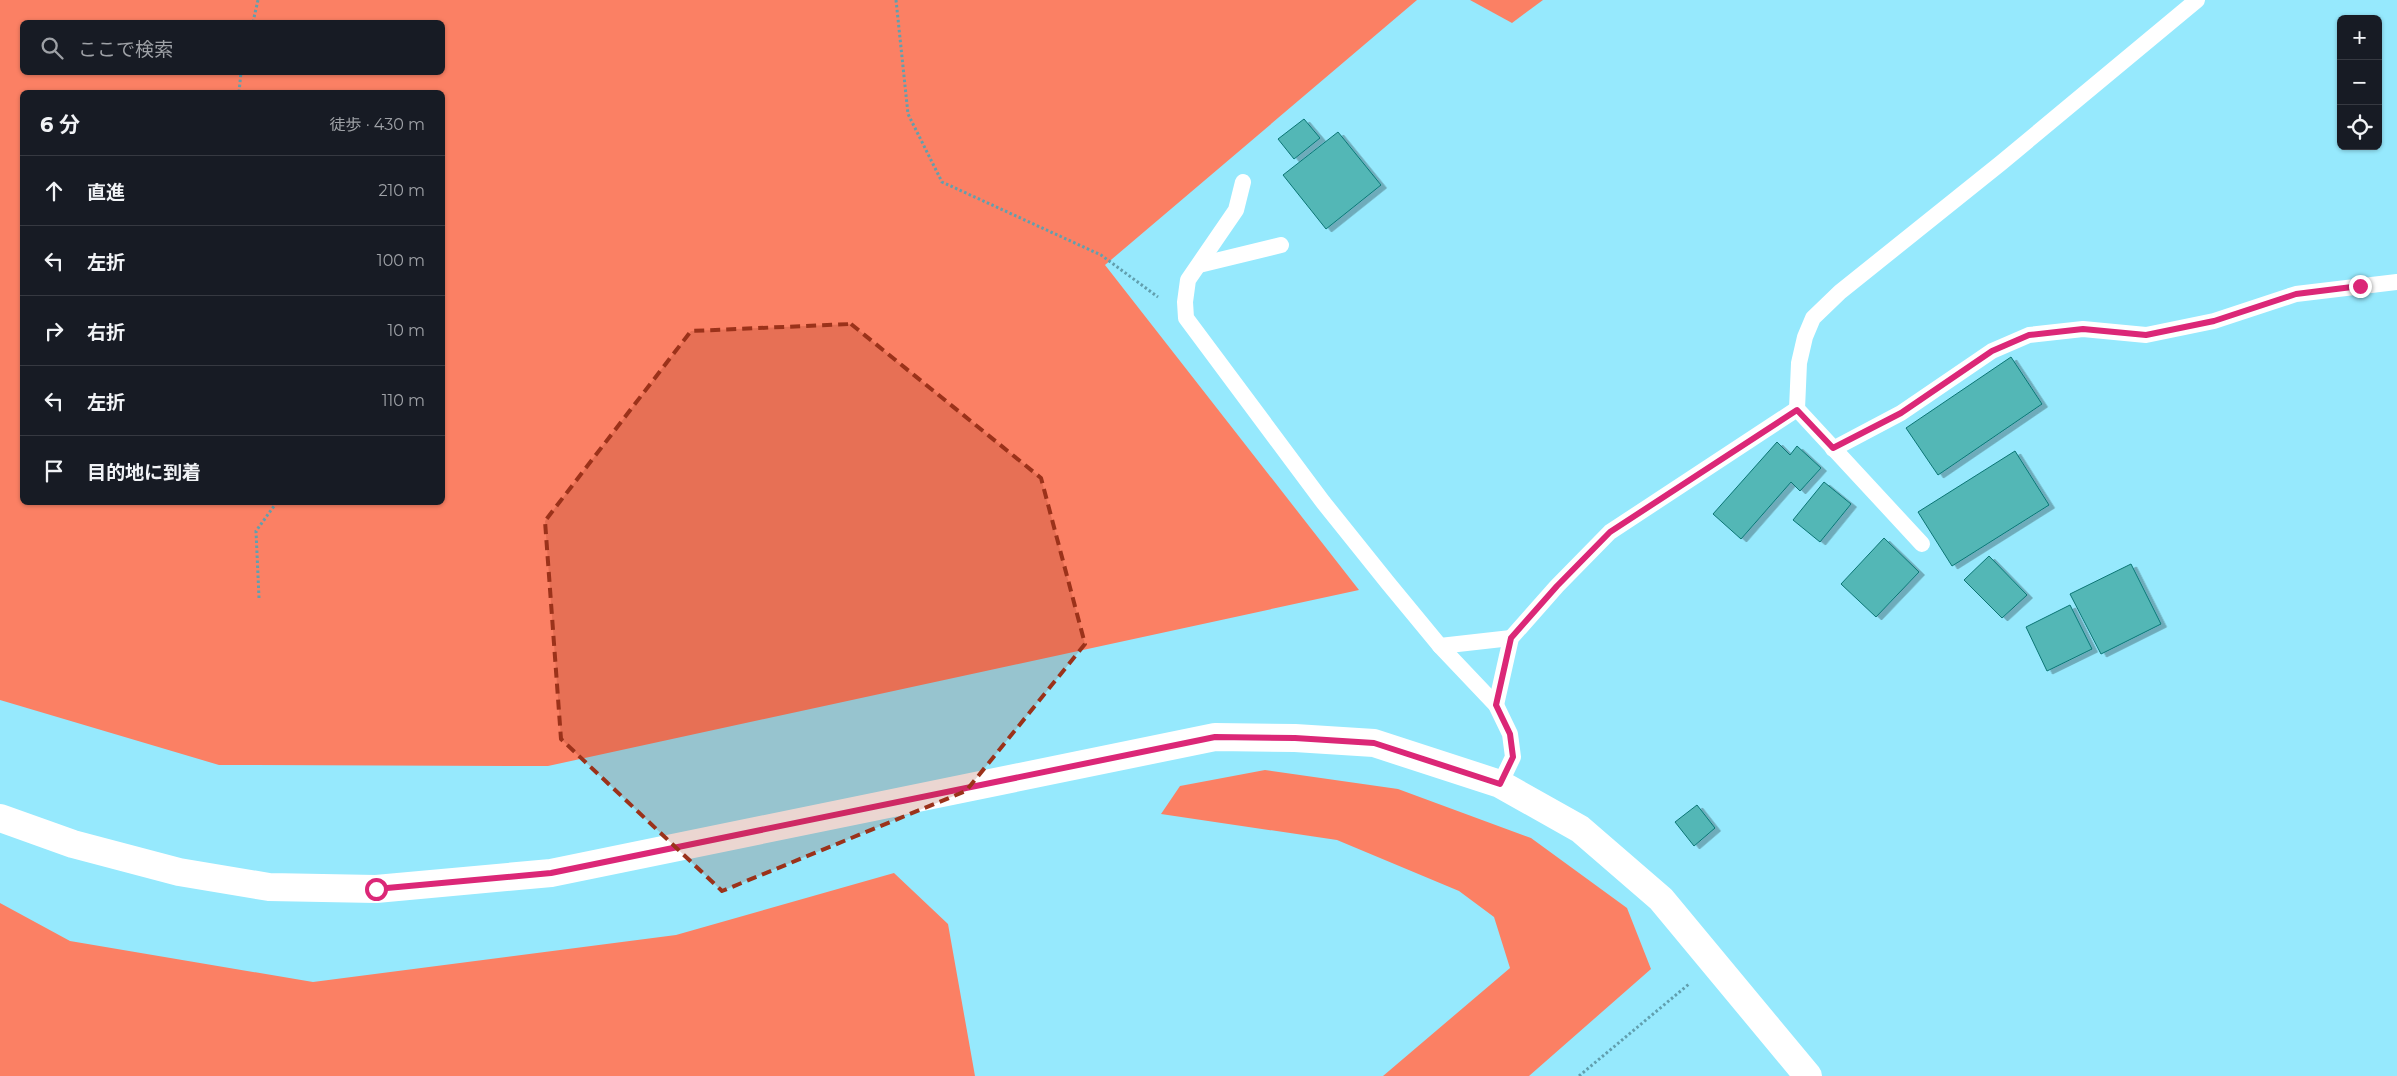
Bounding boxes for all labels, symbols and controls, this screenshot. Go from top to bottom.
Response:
map controls [2337,15,2382,150]
button: + [2337,15,2382,60]
search box [20,20,445,75]
icon: search [38,34,66,62]
text: ここで検索 [78,38,173,61]
button: − [2337,60,2382,105]
button: locate [2337,105,2382,150]
text: 6 分 [40,112,80,137]
text: 徒歩 · 430 m [329,115,425,134]
icon: ahead [40,177,68,205]
text: 直進 [87,181,125,204]
text: 210 m [378,181,425,200]
icon: left [40,247,68,275]
text: 左折 [87,251,125,274]
text: 100 m [377,251,425,270]
route end [2349,275,2372,298]
icon: right [40,317,68,345]
text: 右折 [87,321,125,344]
text: 10 m [387,321,425,340]
icon: left [40,387,68,415]
text: 左折 [87,391,125,414]
text: 110 m [382,391,425,410]
icon: arrive [40,457,68,485]
text: 目的地に到着 [87,461,201,484]
route start [365,878,388,901]

